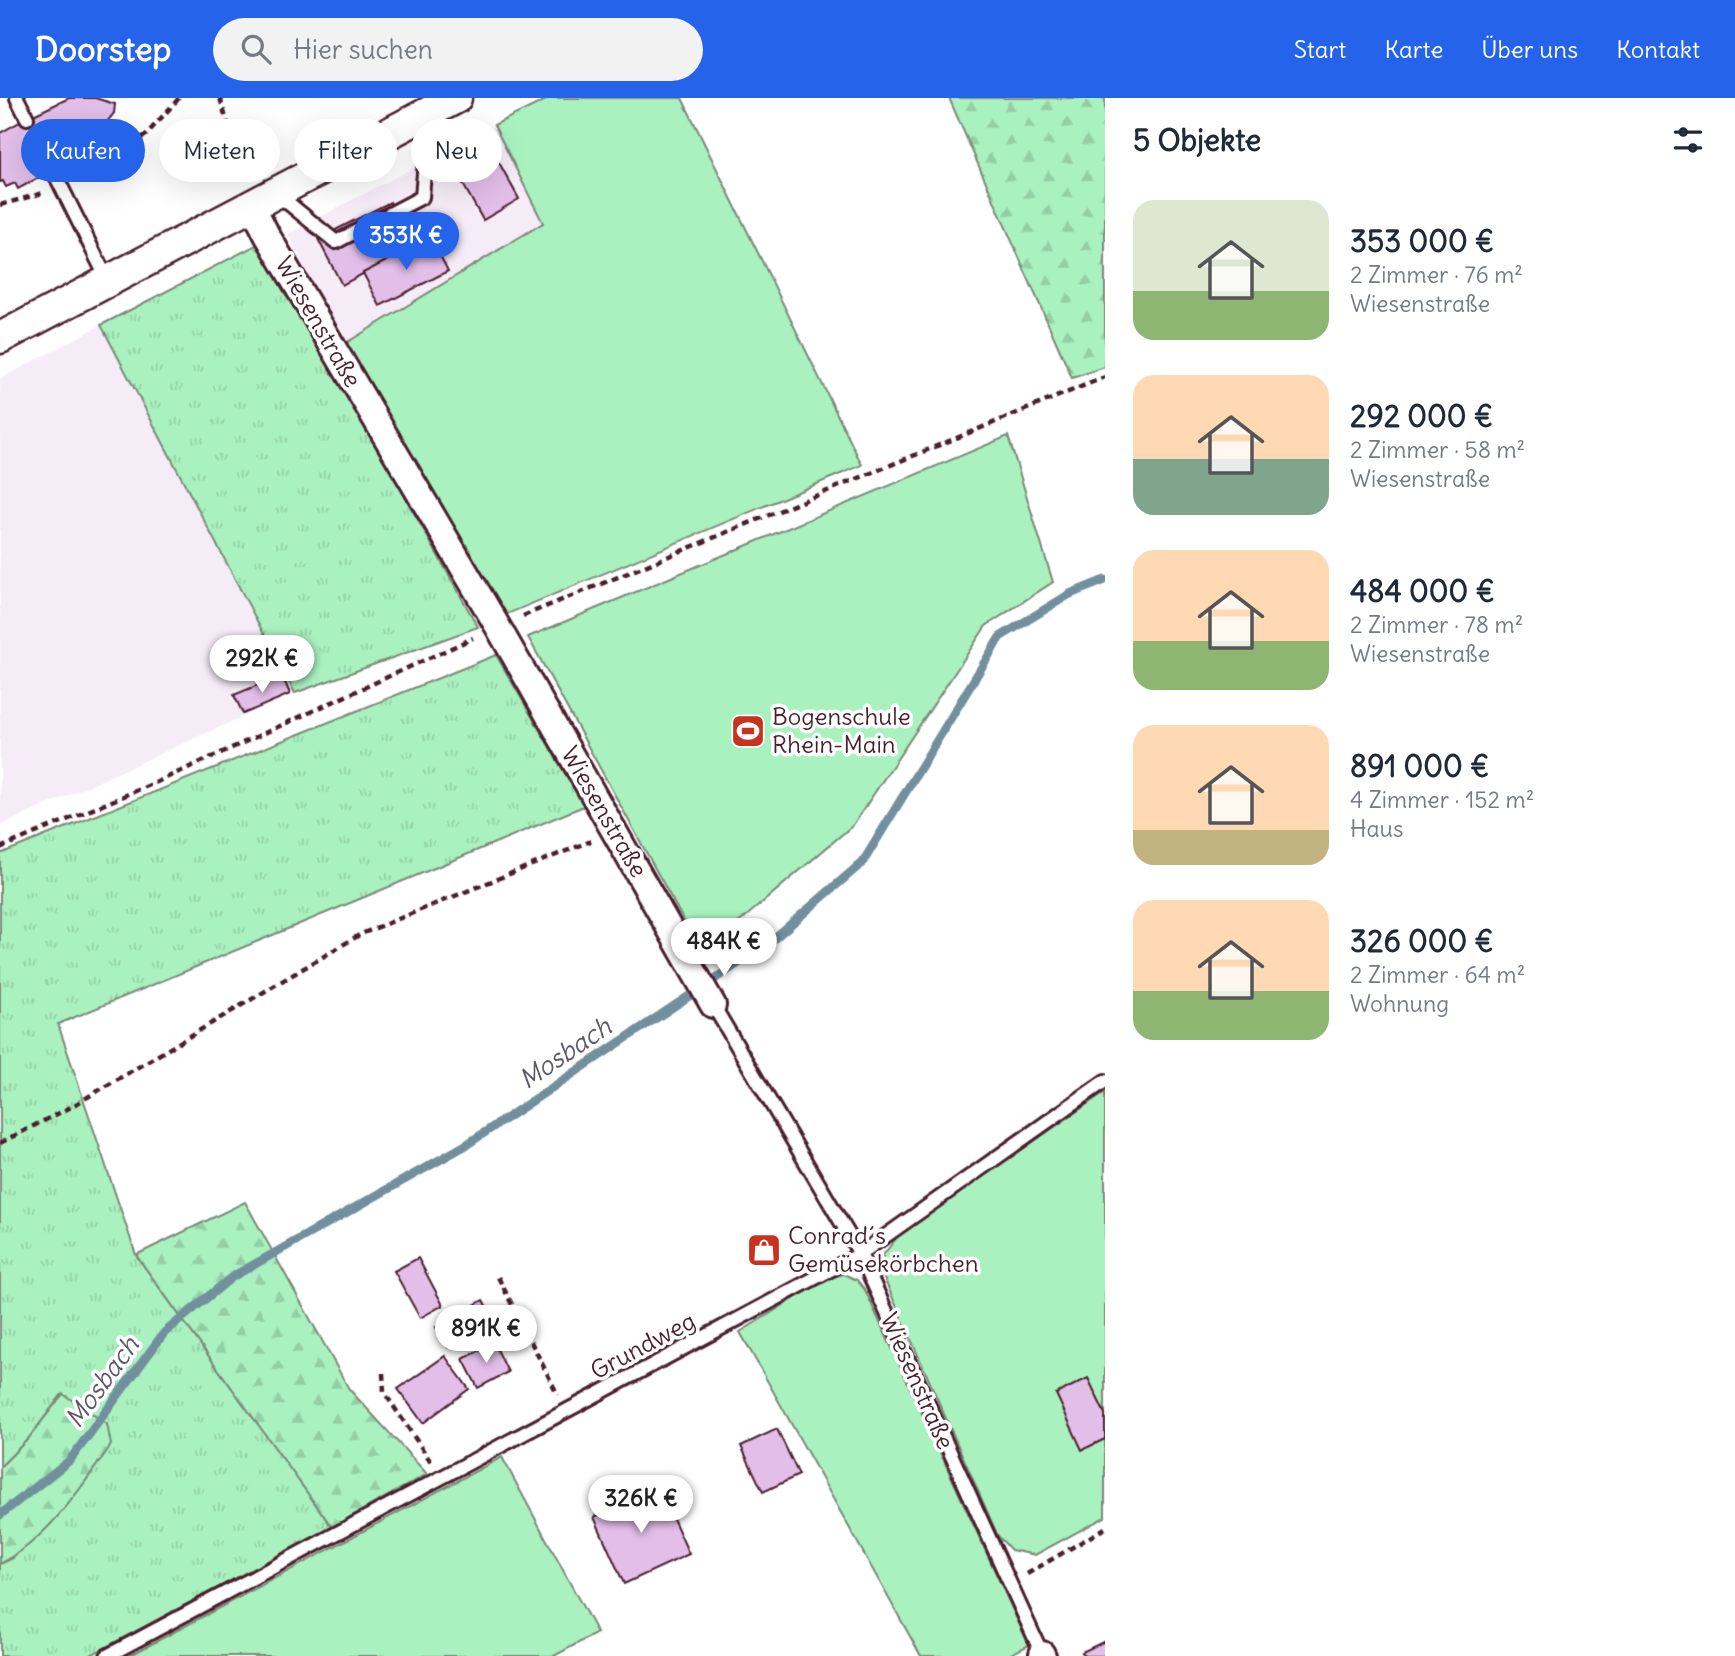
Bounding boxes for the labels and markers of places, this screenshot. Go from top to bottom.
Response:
pin: 353K € [349,212,463,272]
pin: 292K € [205,636,319,695]
place label: Bogenschule Rhein-Main [772,701,911,759]
sports icon: Bogenschule Rhein-Main [729,712,767,750]
pin: 484K € [667,918,781,978]
place label: Conrad´s Gemüsekörbchen [788,1220,979,1278]
shop icon: Conrad´s Gemüsekörbchen [745,1231,783,1269]
pin: 891K € [429,1306,543,1365]
pin: 326K € [584,1476,698,1535]

